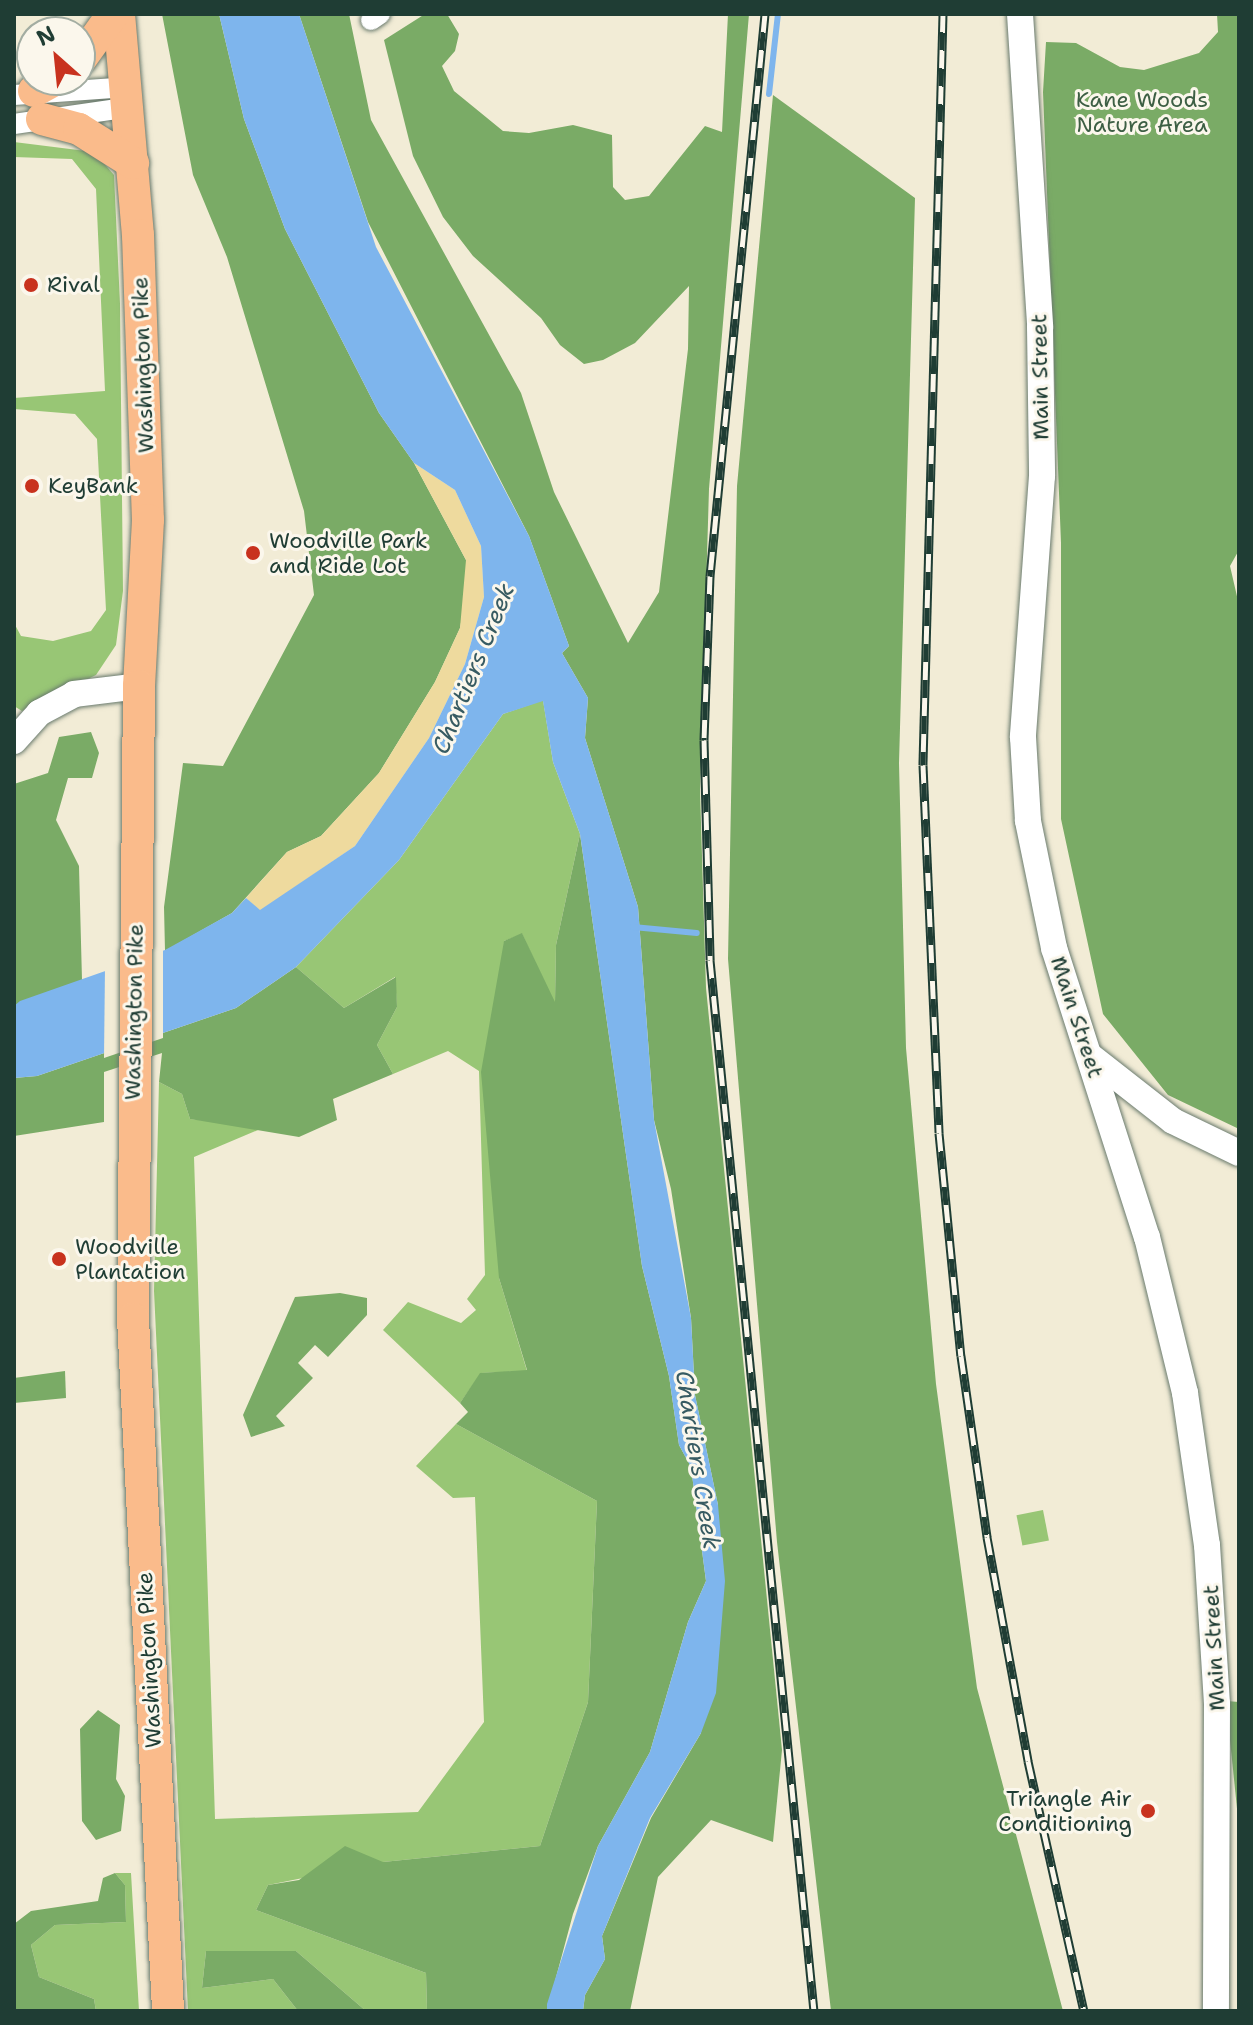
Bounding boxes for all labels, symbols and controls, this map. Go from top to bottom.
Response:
north arrow [16,16,96,96]
text: N [31,19,60,53]
park label: Kane Woods Nature Area [1076,86,1208,138]
place label: Rival [47,272,100,298]
marker: Rival [22,276,40,294]
street label: Washington Pike [127,276,159,454]
street label: Main Street [1026,314,1054,440]
place label: KeyBank [48,473,138,499]
marker: KeyBank [23,477,41,495]
place label: Woodville Park and Ride Lot [269,527,428,578]
marker: Woodville Park and Ride Lot [244,544,262,562]
water label: Chartiers Creek [427,580,521,758]
street label: Washington Pike [119,924,149,1100]
street label: Main Street [1045,953,1109,1081]
place label: Woodville Plantation [75,1233,186,1284]
marker: Woodville Plantation [50,1250,68,1268]
water label: Chartiers Creek [669,1368,725,1552]
street label: Washington Pike [131,1571,167,1749]
street label: Main Street [1198,1584,1230,1712]
place label: Triangle Air Conditioning [998,1785,1132,1836]
marker: Triangle Air Conditioning [1139,1802,1157,1820]

